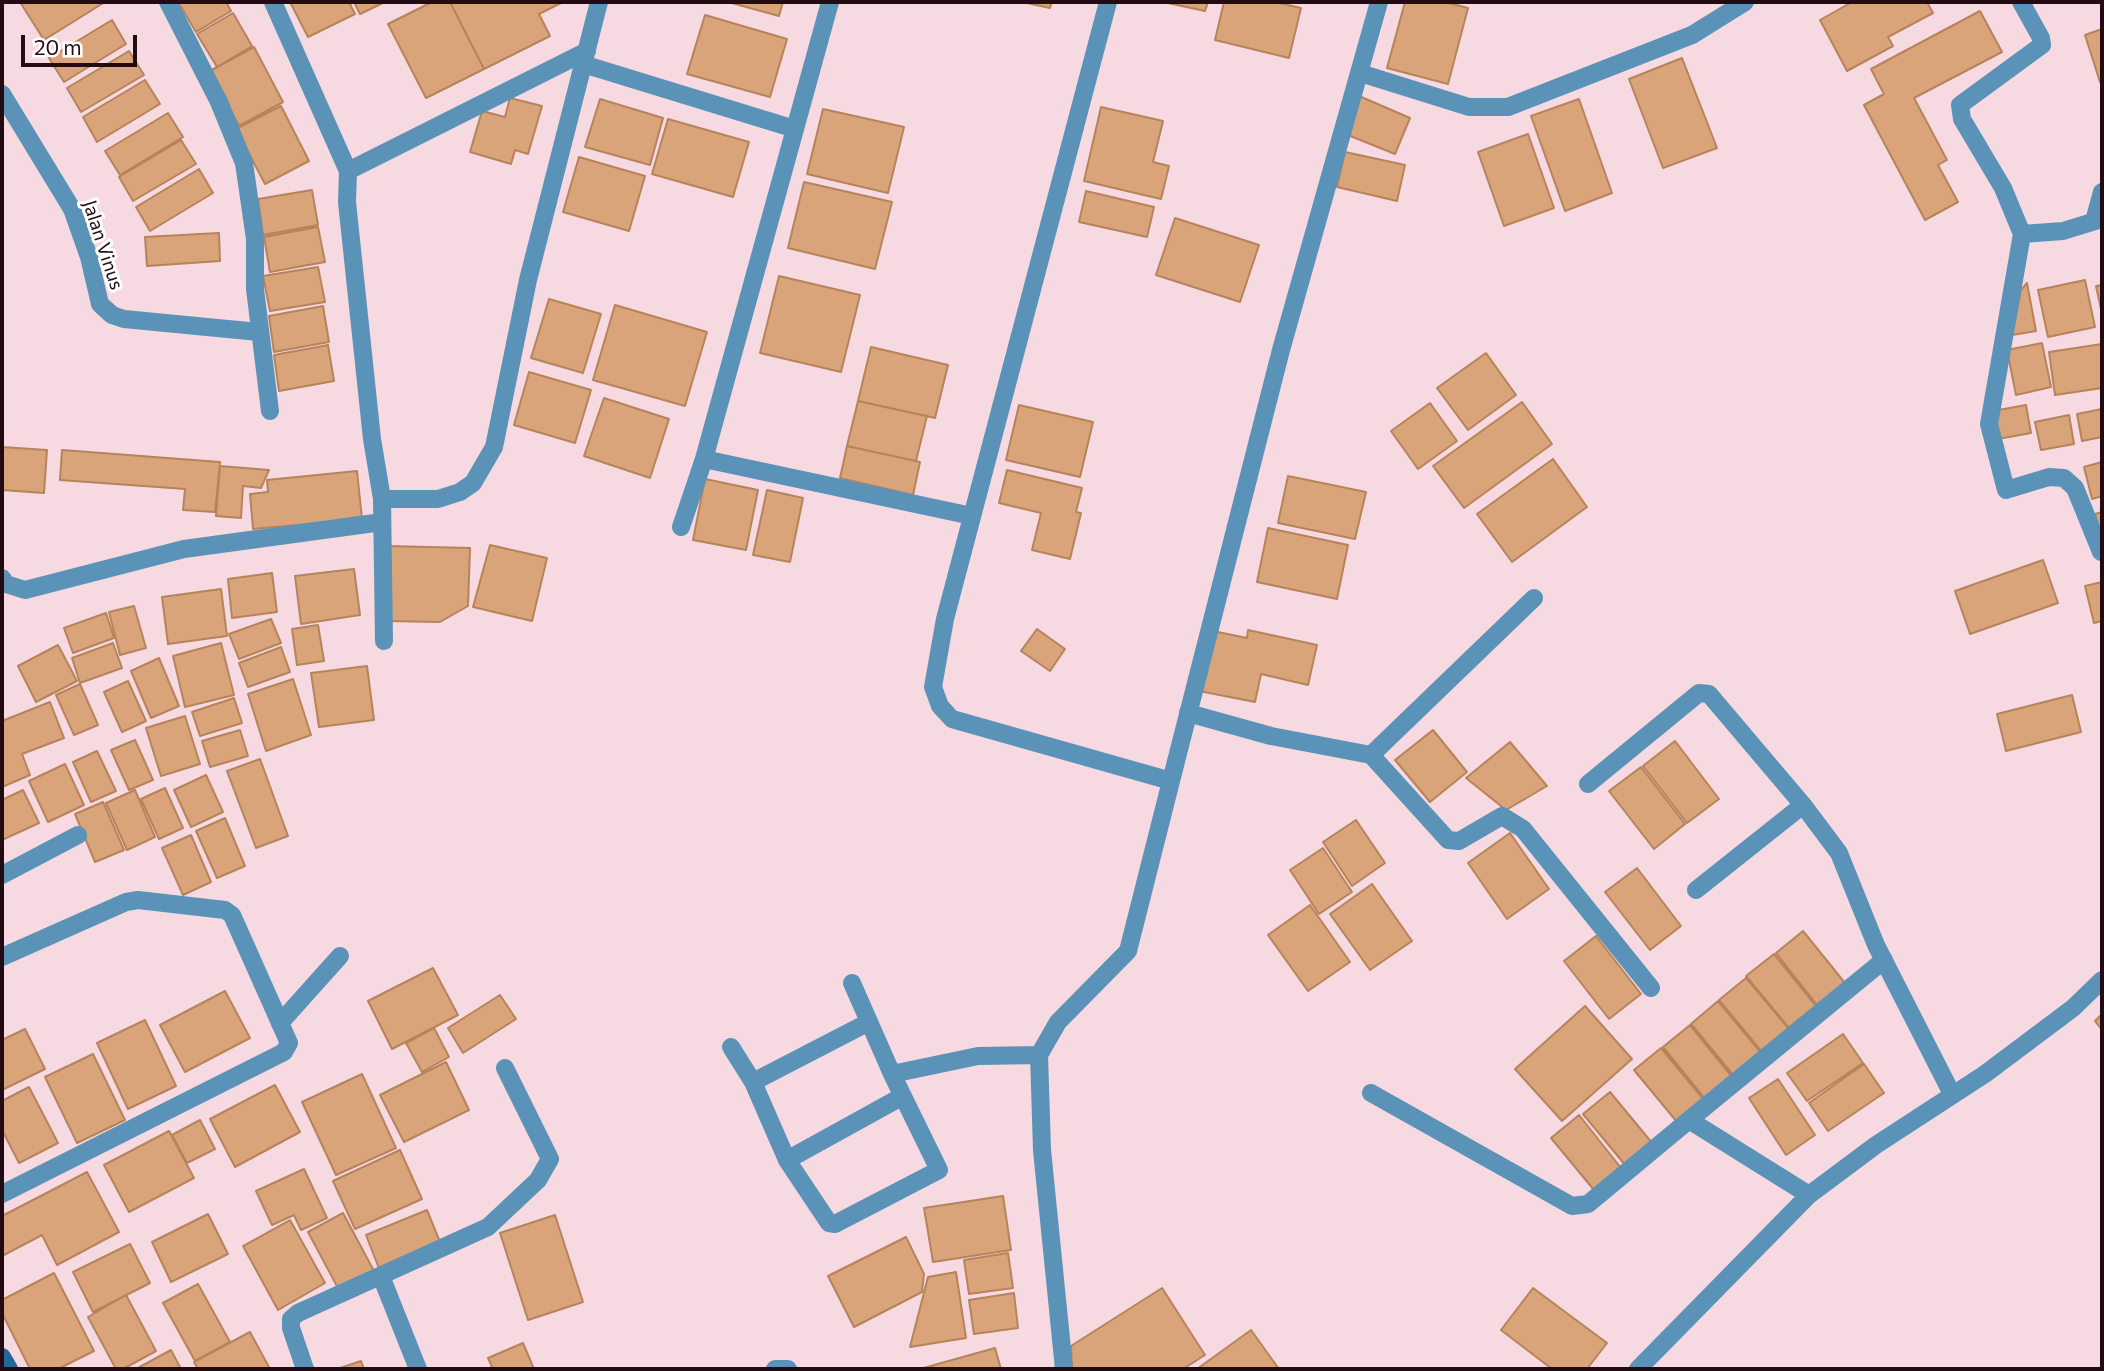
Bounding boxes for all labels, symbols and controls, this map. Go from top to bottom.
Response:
scale bar [24,21,140,65]
text: 20 m [34,34,82,59]
street label: Jalan Vinus [78,197,128,293]

